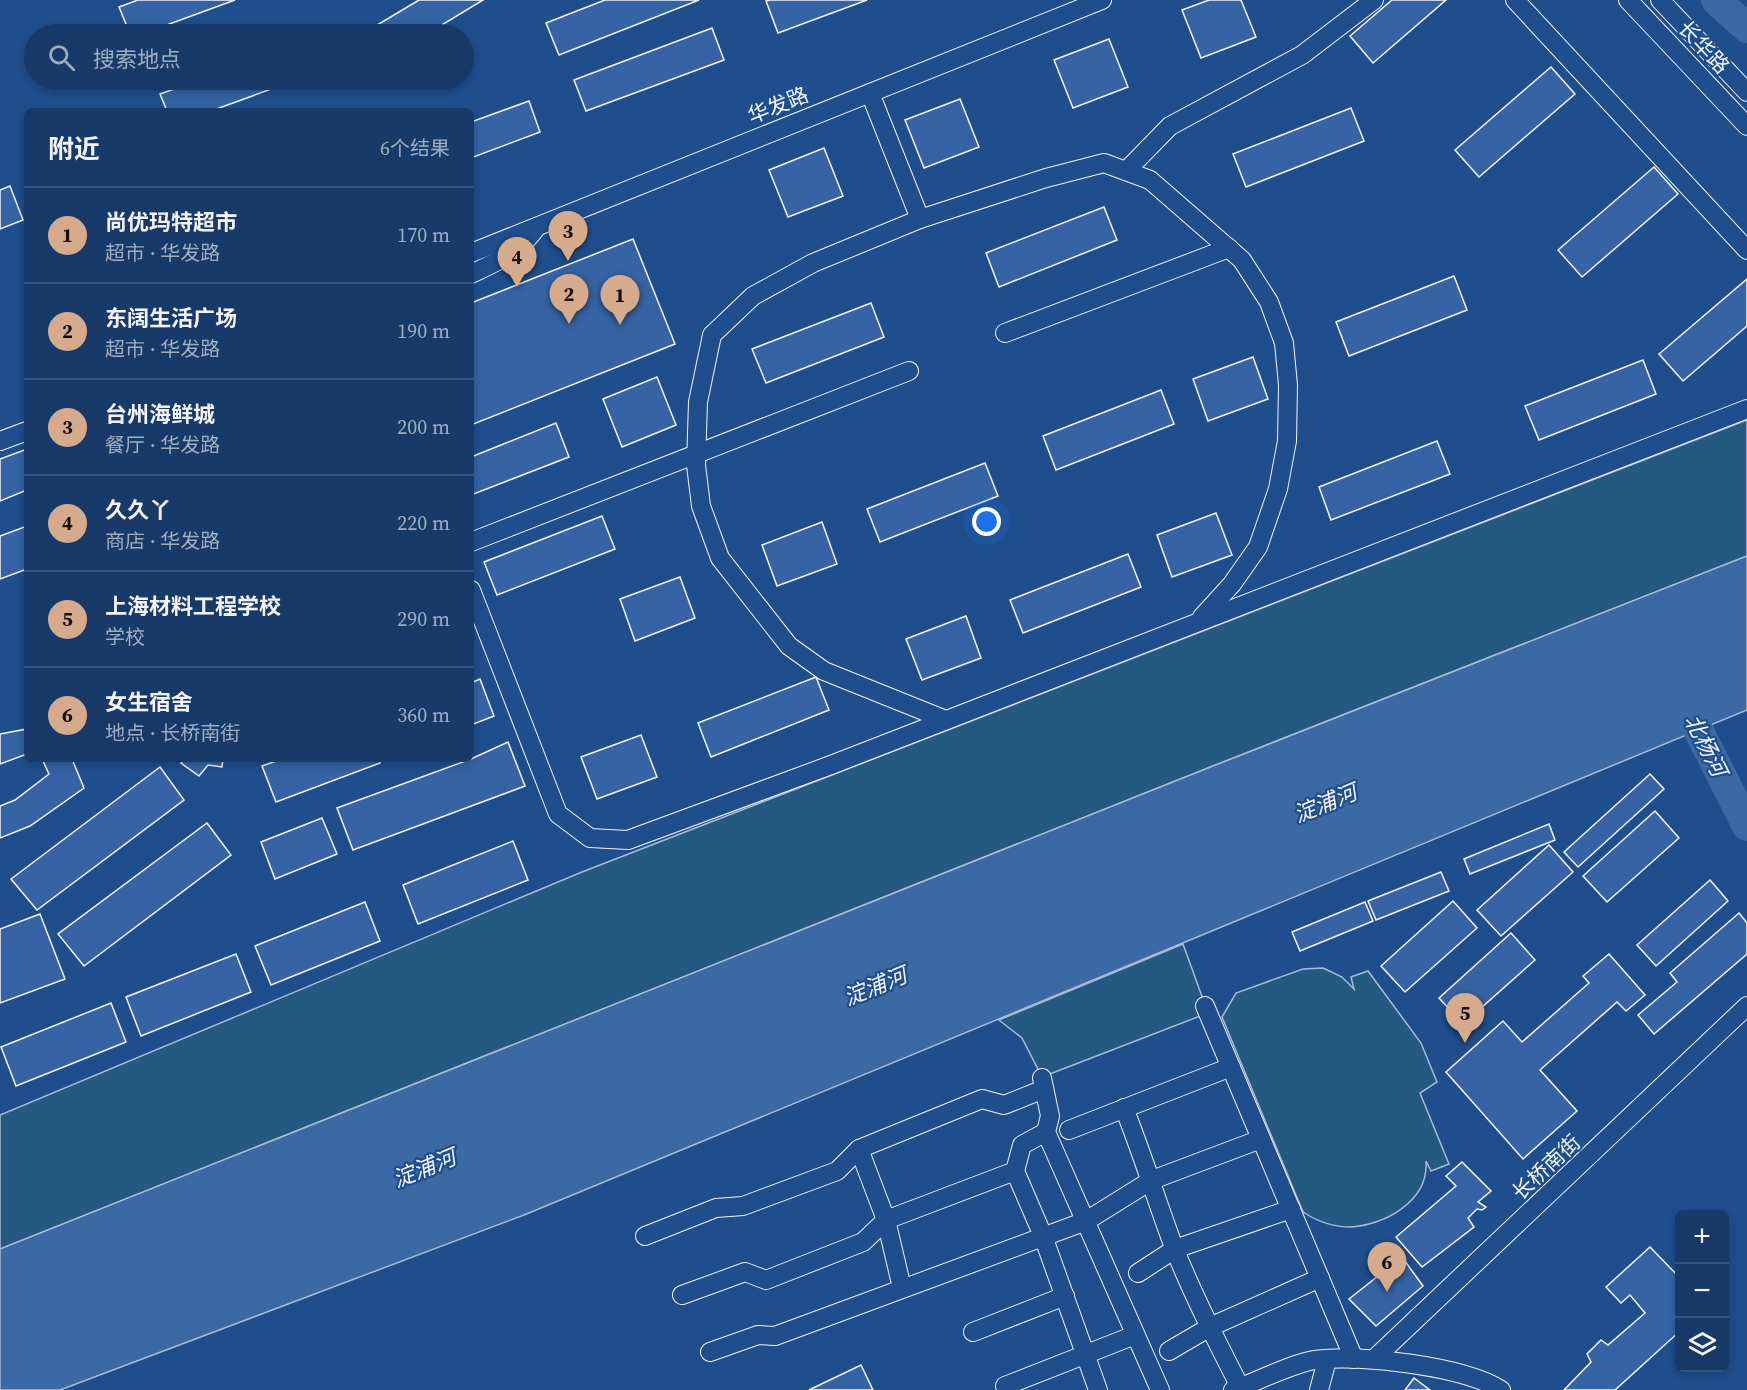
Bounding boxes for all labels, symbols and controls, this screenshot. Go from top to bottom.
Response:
street label: 长华路 [1672,14,1736,80]
search box [24,24,474,90]
icon: search [45,41,78,74]
text: 搜索地点 [93,44,181,74]
street label: 华发路 [743,80,813,130]
text: 附近 [48,131,100,167]
text: 6个结果 [380,134,450,162]
text: 尚优玛特超市 [105,207,237,237]
pin: 3 [548,212,588,261]
text: 1 [62,221,73,249]
text: 170 m [397,221,450,249]
pin: 4 [498,238,536,287]
text: 超市 · 华发路 [105,239,220,267]
pin: 2 [550,274,588,324]
pin: 1 [600,276,640,325]
text: 东阔生活广场 [105,303,237,333]
text: 2 [62,317,73,345]
text: 190 m [397,317,450,345]
text: 超市 · 华发路 [105,335,220,363]
text: 台州海鲜城 [105,399,215,429]
text: 3 [62,413,73,441]
text: 200 m [397,413,450,441]
text: 餐厅 · 华发路 [105,431,220,459]
text: 久久丫 [105,495,171,525]
your location [972,507,1001,536]
text: 4 [62,509,73,537]
text: 220 m [397,509,450,537]
text: 商店 · 华发路 [105,527,220,555]
text: 上海材料工程学校 [105,591,281,621]
text: 5 [62,605,73,633]
text: 290 m [397,605,450,633]
text: 学校 [105,623,145,651]
text: 女生宿舍 [105,687,193,717]
text: 6 [62,701,73,729]
text: 360 m [397,701,450,729]
water label: 北杨河 [1678,709,1736,785]
text: 地点 · 长桥南街 [105,719,240,747]
water label: 淀浦河 [1289,775,1365,829]
water label: 淀浦河 [839,958,915,1012]
pin: 5 [1446,994,1484,1043]
street label: 长桥南街 [1505,1128,1587,1206]
water label: 淀浦河 [388,1140,464,1194]
map controls [1675,1210,1729,1372]
button: + [1675,1210,1729,1264]
pin: 6 [1368,1242,1406,1292]
button: − [1675,1264,1729,1318]
button: layers [1675,1318,1729,1372]

